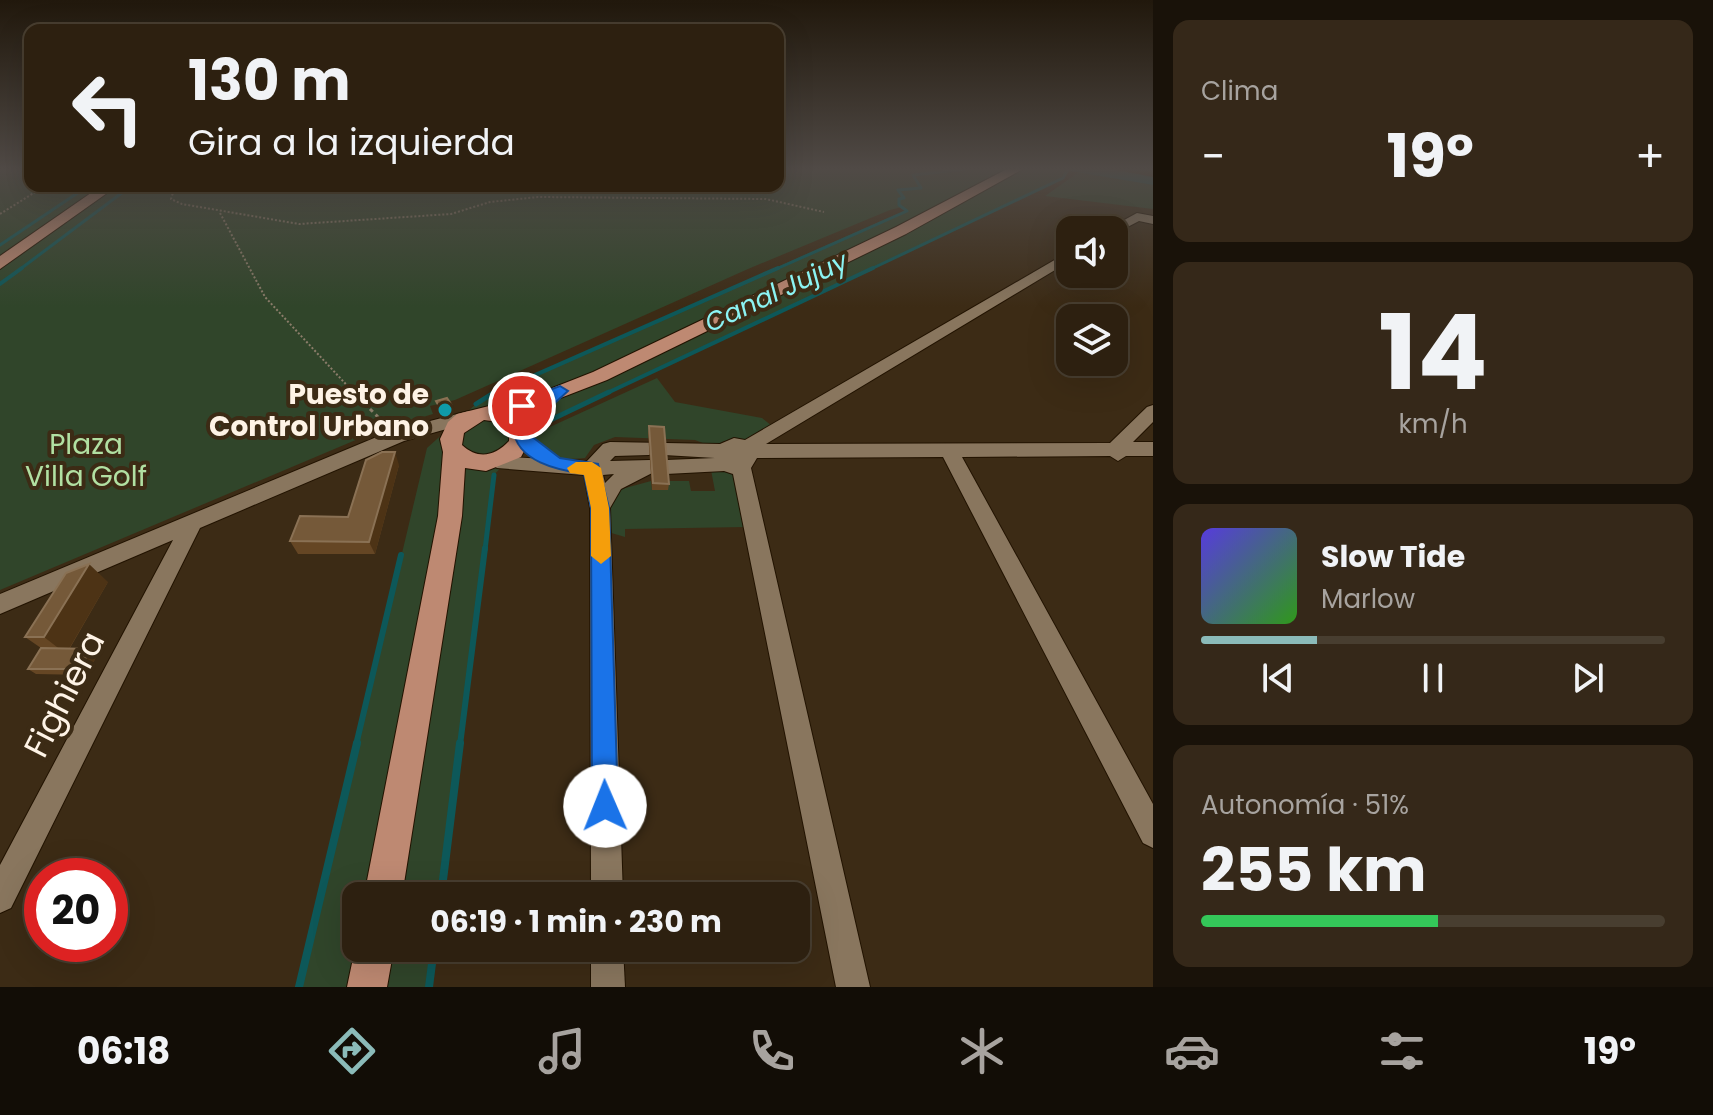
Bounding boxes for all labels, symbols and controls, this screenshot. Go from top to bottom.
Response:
text: 130 m [188,41,351,120]
icon: left [56,56,160,160]
text: Clima [1201,73,1278,109]
text: 19° [1386,114,1474,198]
text: Gira a la izquierda [188,117,515,168]
text: − [1201,126,1225,187]
text: + [1635,126,1665,187]
map controls [1056,216,1128,376]
button: sound [1056,216,1128,288]
water label: Canal Jujuy [699,243,855,341]
text: 14 [1378,280,1488,425]
button: layers [1056,304,1128,376]
pin [488,372,556,440]
place label: Puesto de Control Urbano [209,375,429,446]
icon: arrive [500,384,544,428]
marker: Puesto de Control Urbano [436,401,454,419]
text: km/h [1398,406,1468,442]
park label: Plaza Villa Golf [25,425,147,496]
text: Slow Tide [1321,535,1465,578]
text: Marlow [1321,581,1415,617]
street label: Fighiera [12,623,116,765]
icon: previous [1256,656,1300,700]
icon: pause [1411,656,1455,700]
icon: next [1566,656,1610,700]
position arrow [563,764,647,848]
text: Autonomía · 51% [1201,787,1409,823]
text: 255 km [1201,828,1427,912]
speed limit sign: 20 [24,858,128,962]
text: 06:19 · 1 min · 230 m [430,900,722,943]
icon: directions [324,1023,380,1079]
icon: music [534,1023,590,1079]
icon: phone [744,1023,800,1079]
icon: climate [954,1023,1010,1079]
icon: car [1164,1023,1220,1079]
icon: filters [1374,1023,1430,1079]
text: 06:18 [77,1026,170,1077]
text: 19° [1584,1026,1636,1077]

